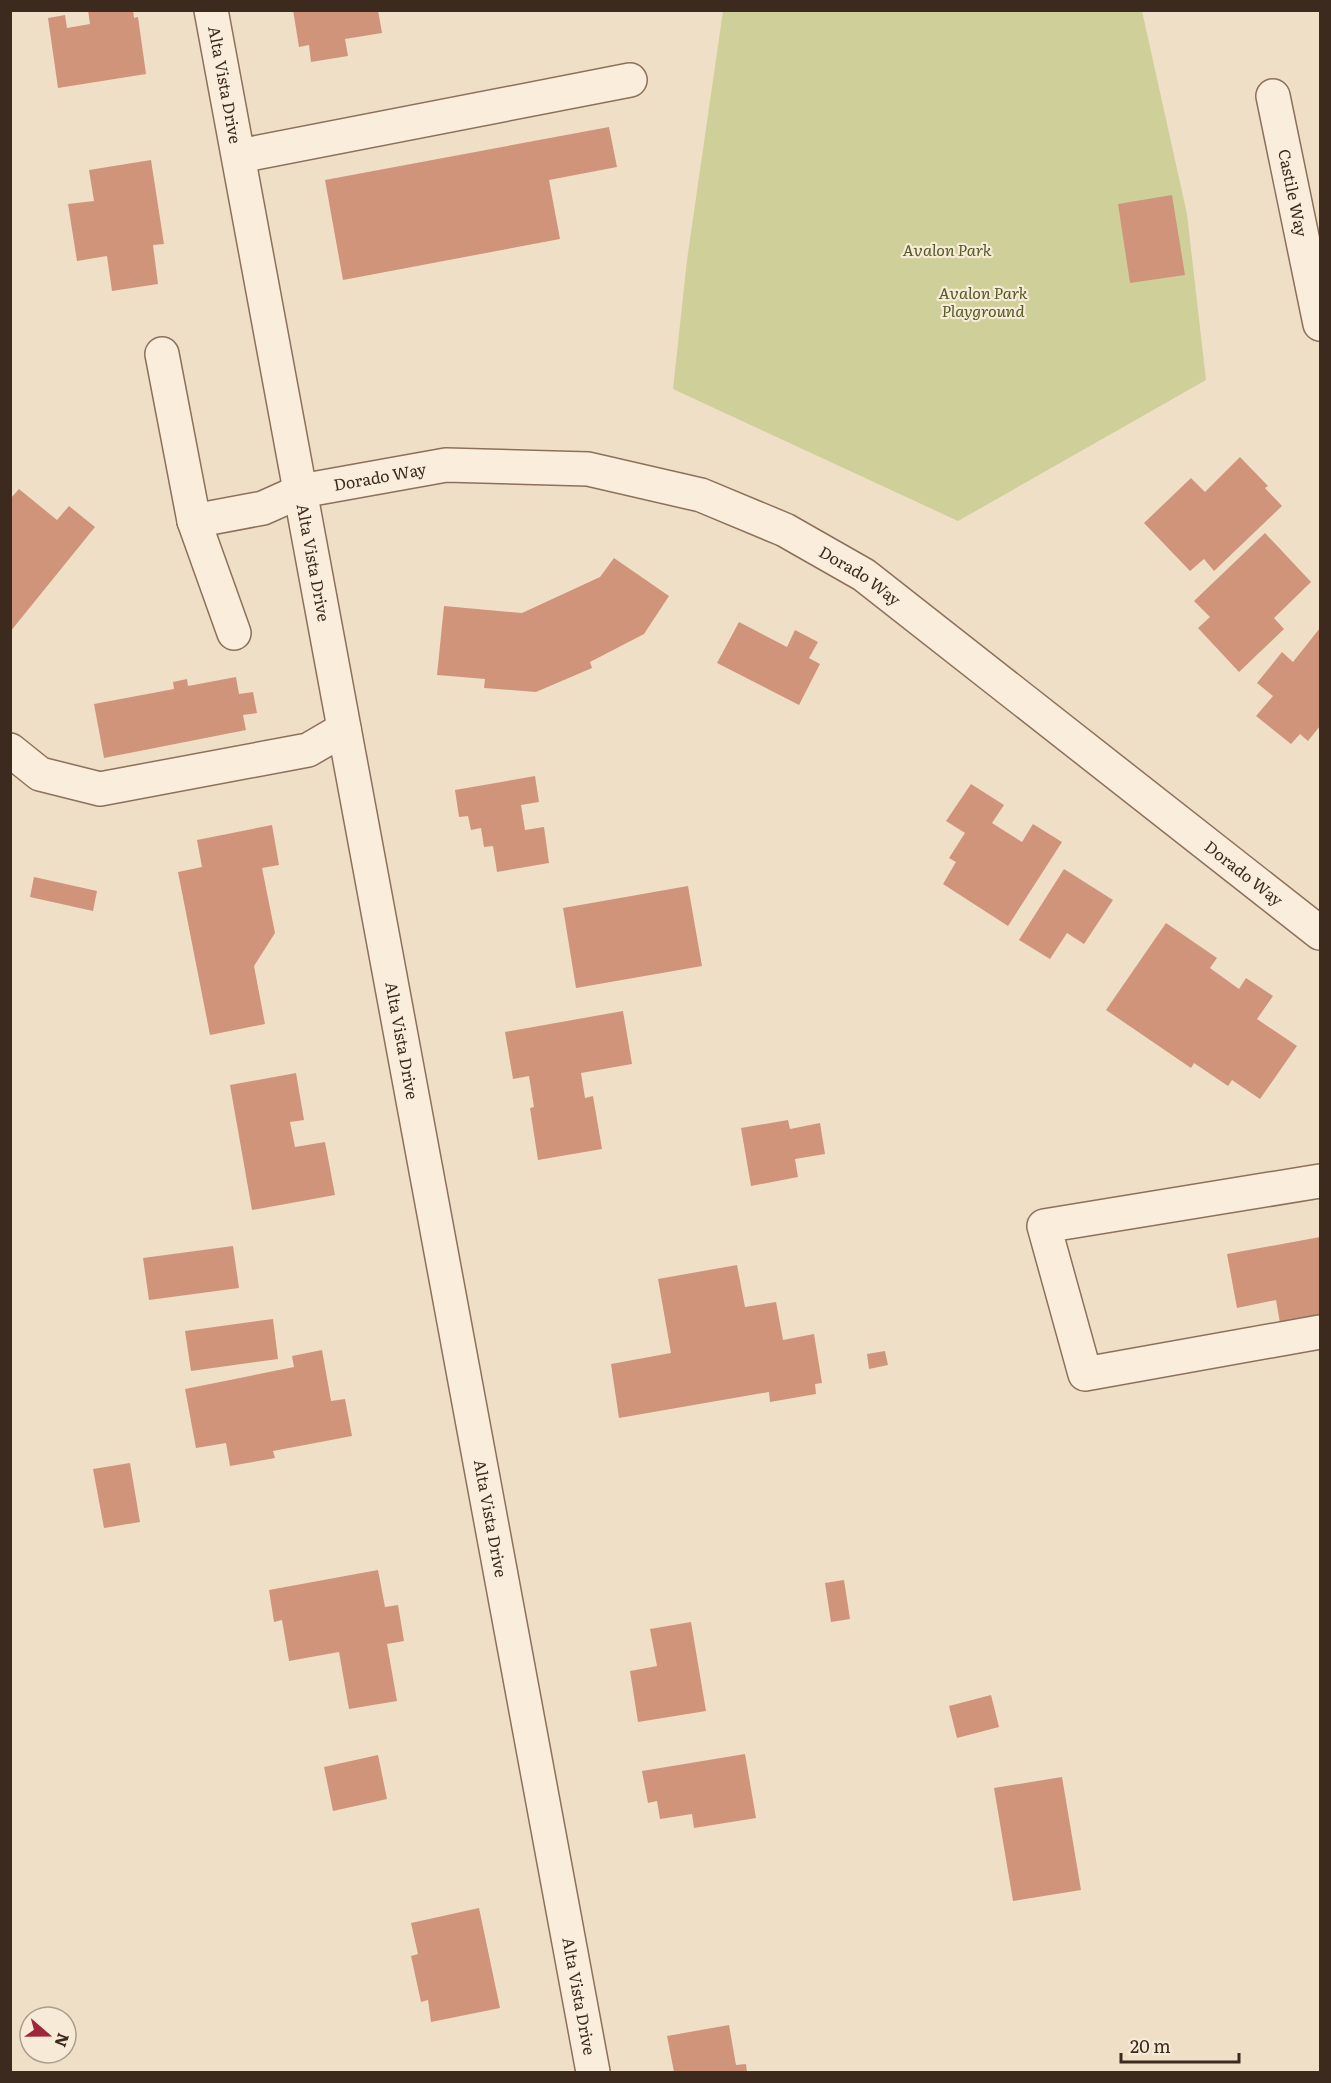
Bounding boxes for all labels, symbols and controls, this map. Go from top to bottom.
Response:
street label: Alta Vista Drive [203,24,248,145]
street label: Castile Way [1273,147,1315,240]
park label: Avalon Park [903,237,992,261]
park label: Avalon Park Playground [939,280,1028,322]
street label: Dorado Way [331,456,429,496]
street label: Alta Vista Drive [292,502,337,623]
street label: Dorado Way [815,539,907,611]
street label: Dorado Way [1200,834,1289,911]
street label: Alta Vista Drive [380,979,426,1101]
street label: Alta Vista Drive [469,1457,514,1579]
street label: Alta Vista Drive [557,1935,603,2057]
north arrow [18,2005,78,2065]
scale bar [1121,2026,1240,2064]
text: N [49,2030,77,2051]
text: 20 m [1130,2032,1171,2059]

